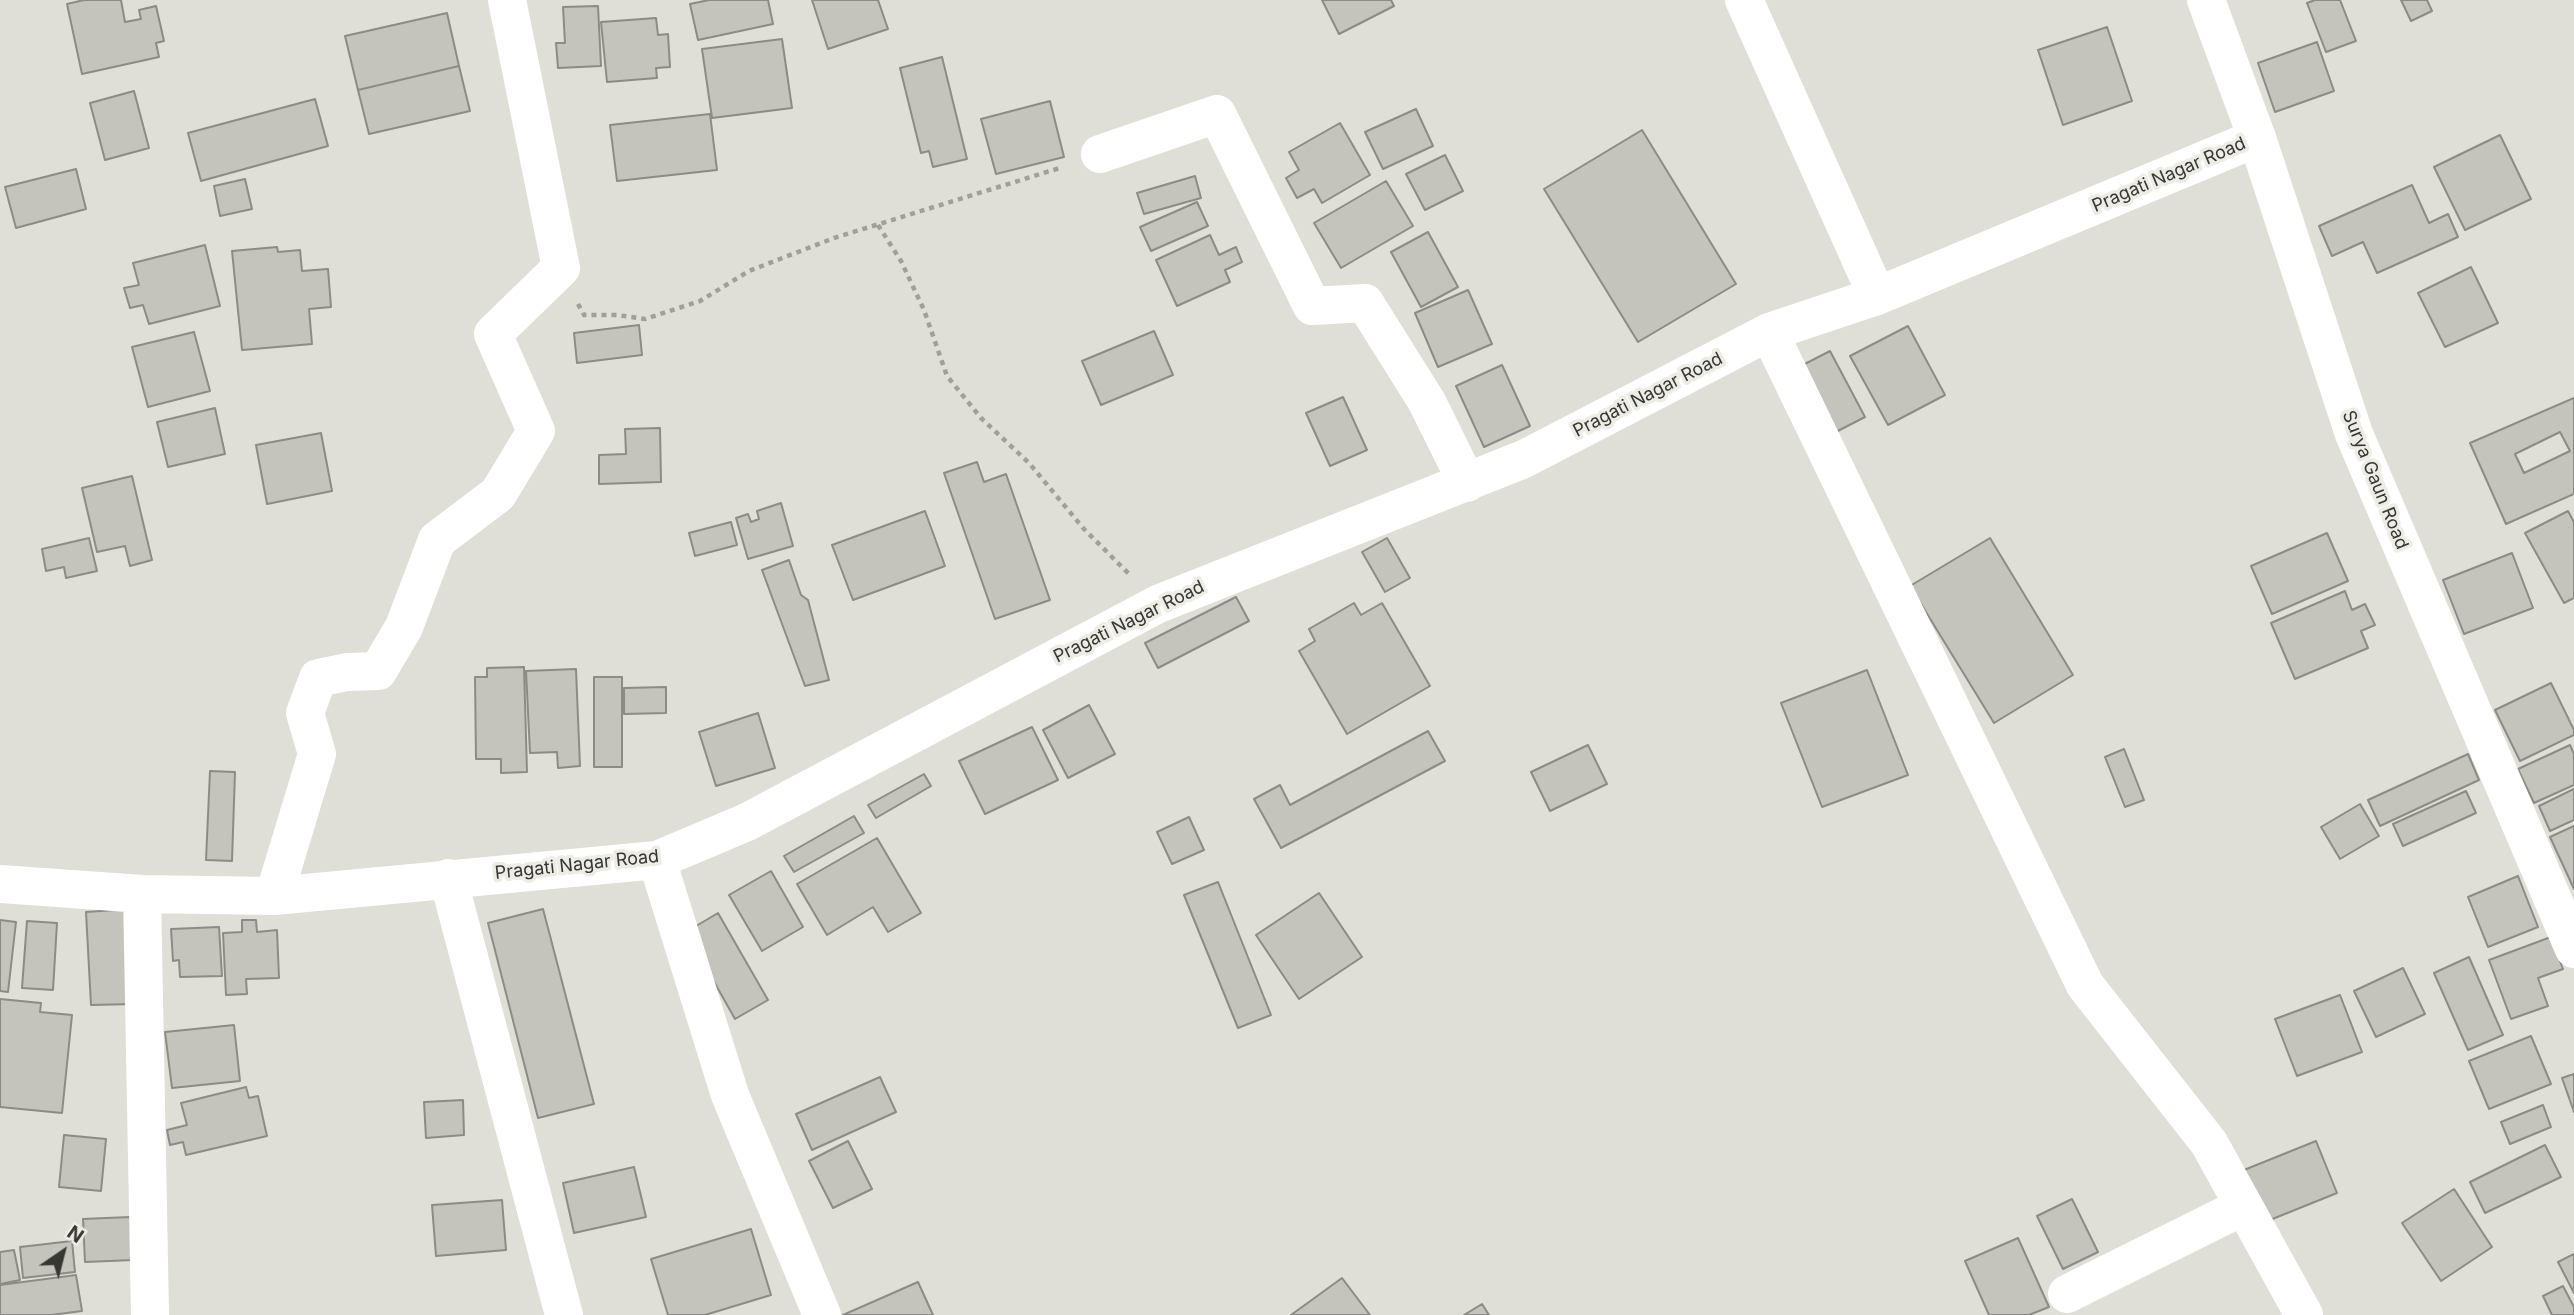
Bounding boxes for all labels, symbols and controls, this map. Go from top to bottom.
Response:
street label: Pragati Nagar Road [2089,133,2249,217]
street label: Pragati Nagar Road [1570,348,1726,442]
street label: Surya Gaun Road [2337,407,2413,553]
street label: Pragati Nagar Road [1050,576,1208,668]
street label: Pragati Nagar Road [494,846,660,884]
north arrow [28,1217,98,1287]
text: N [63,1221,88,1248]

